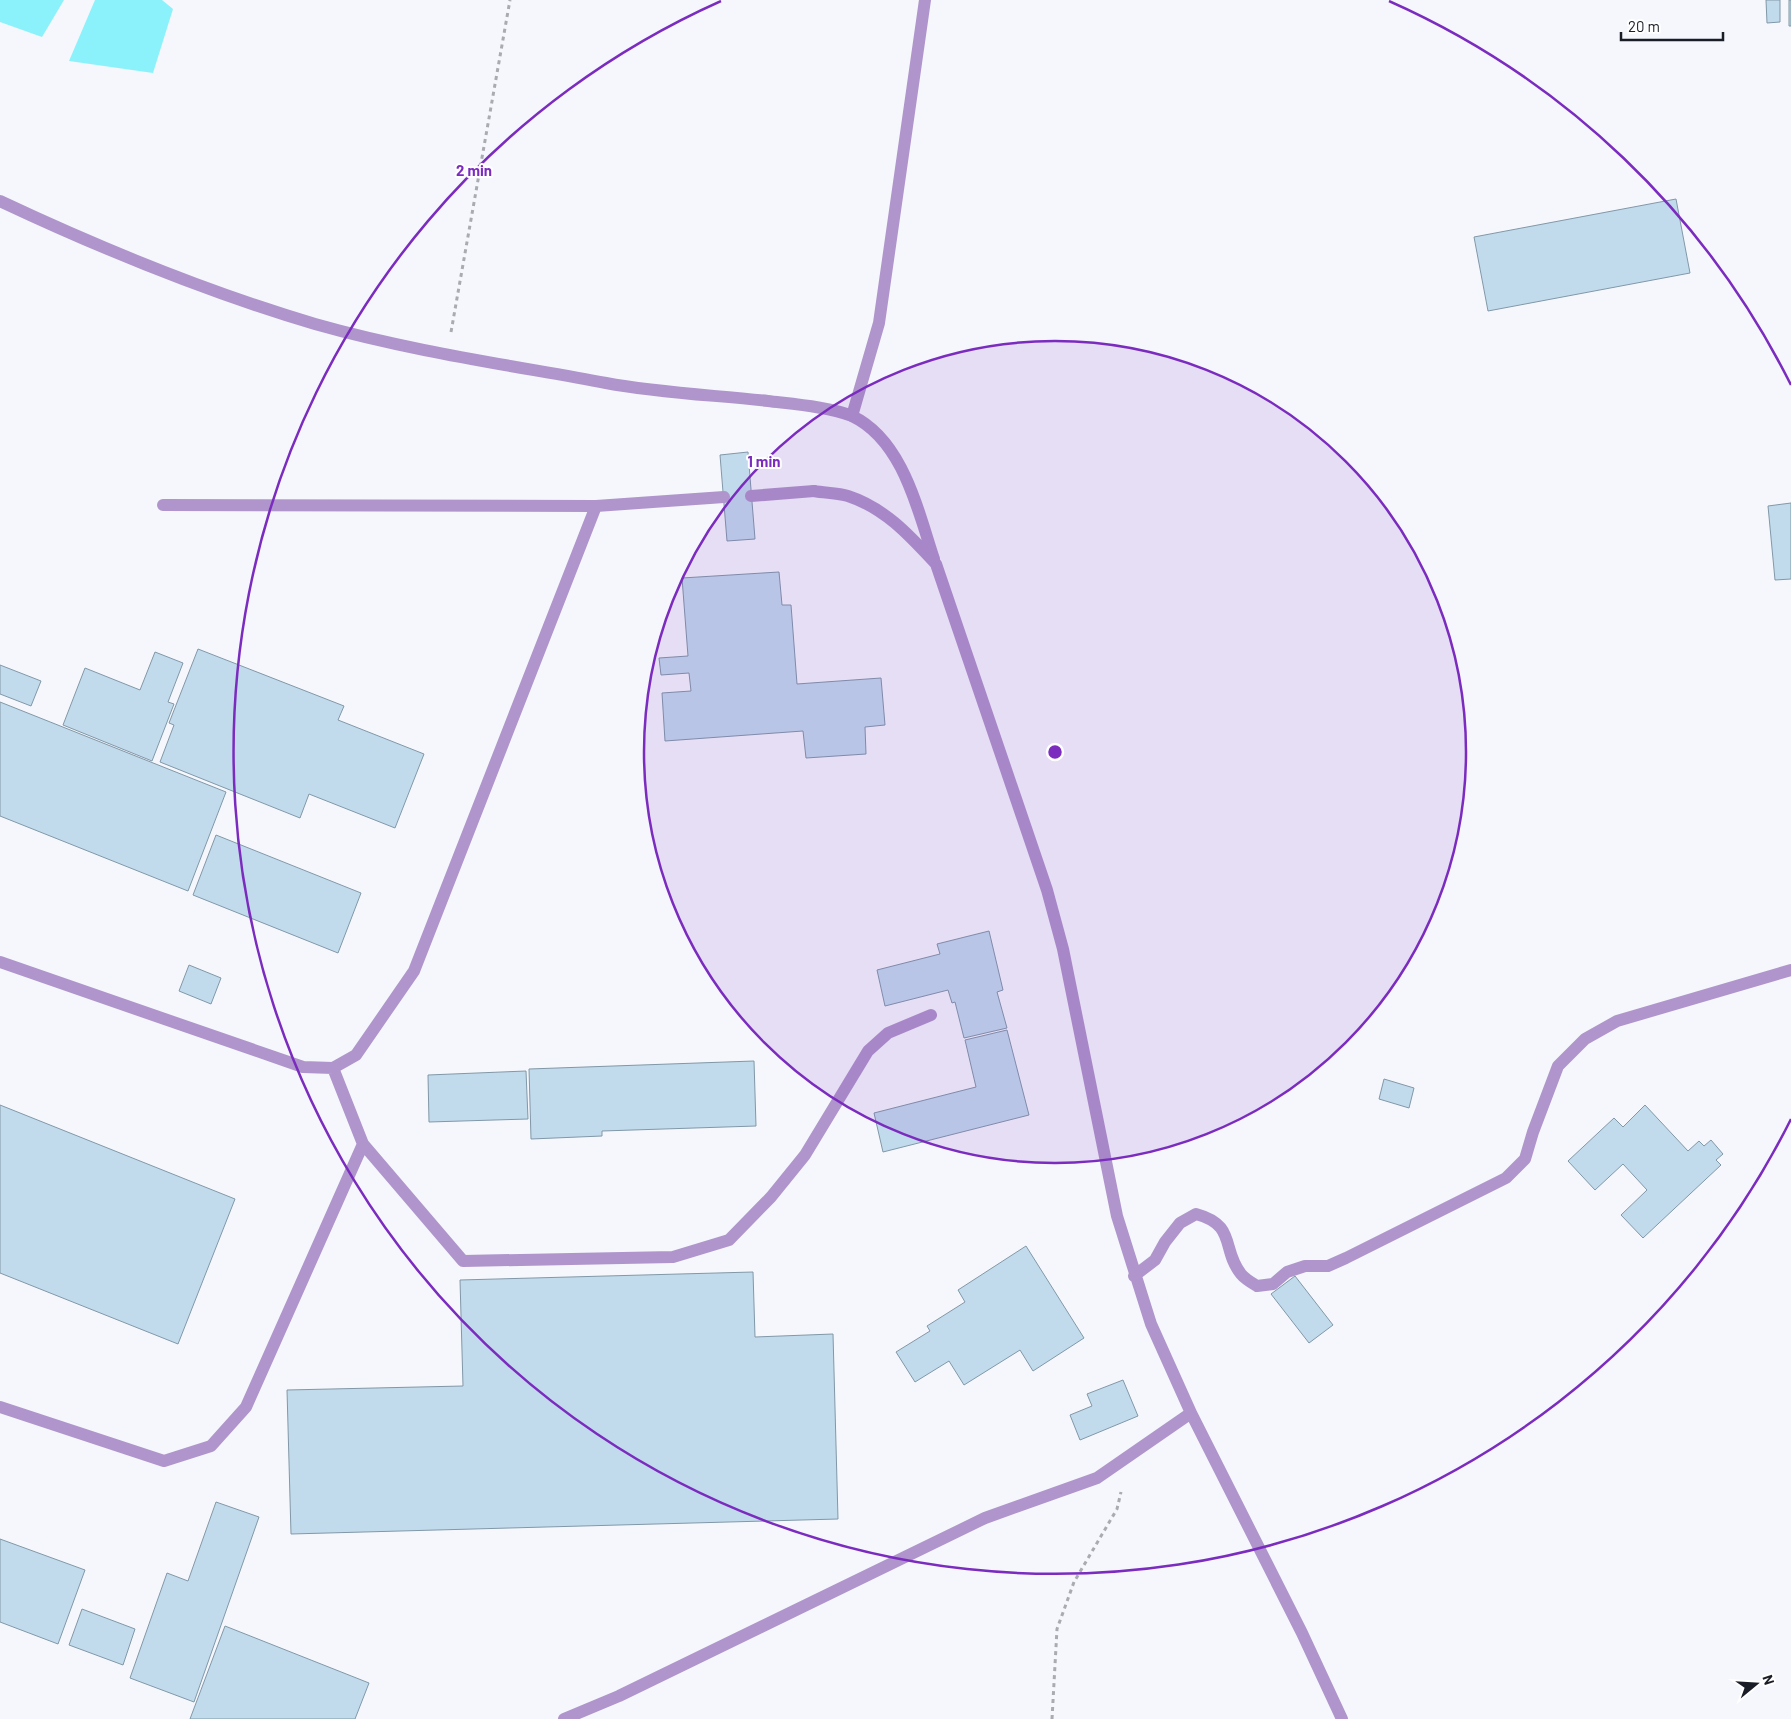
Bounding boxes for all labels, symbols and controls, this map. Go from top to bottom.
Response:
scale bar [1621,10,1724,42]
text: 20 m [1628,17,1660,35]
text: 2 min [456,161,492,179]
text: 1 min [748,452,780,470]
centre of rings [1046,743,1064,761]
north arrow [1731,1659,1781,1709]
text: N [1759,1673,1778,1687]

